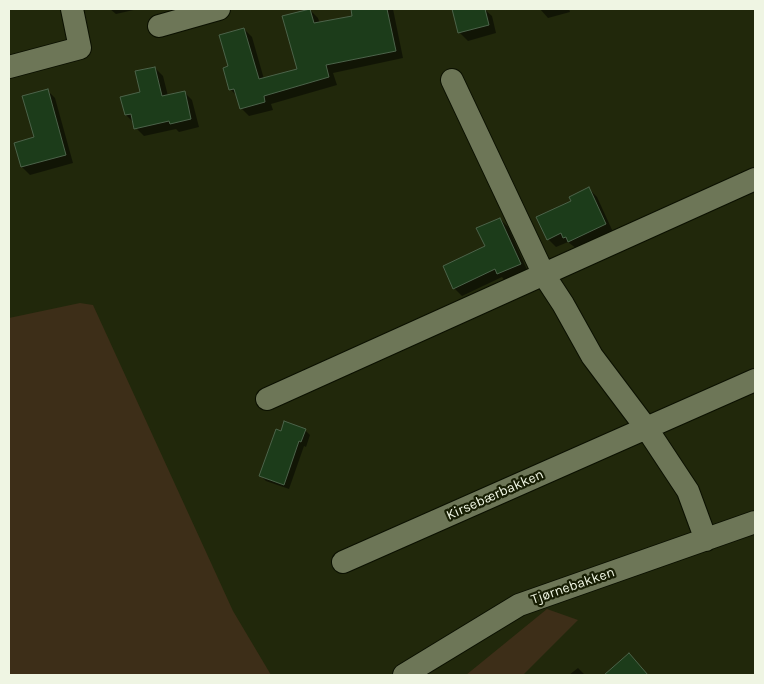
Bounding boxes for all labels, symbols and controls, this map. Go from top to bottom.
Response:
street label: Kirsebærbakken [444,466,546,524]
street label: Tjørnebakken [529,564,617,608]

